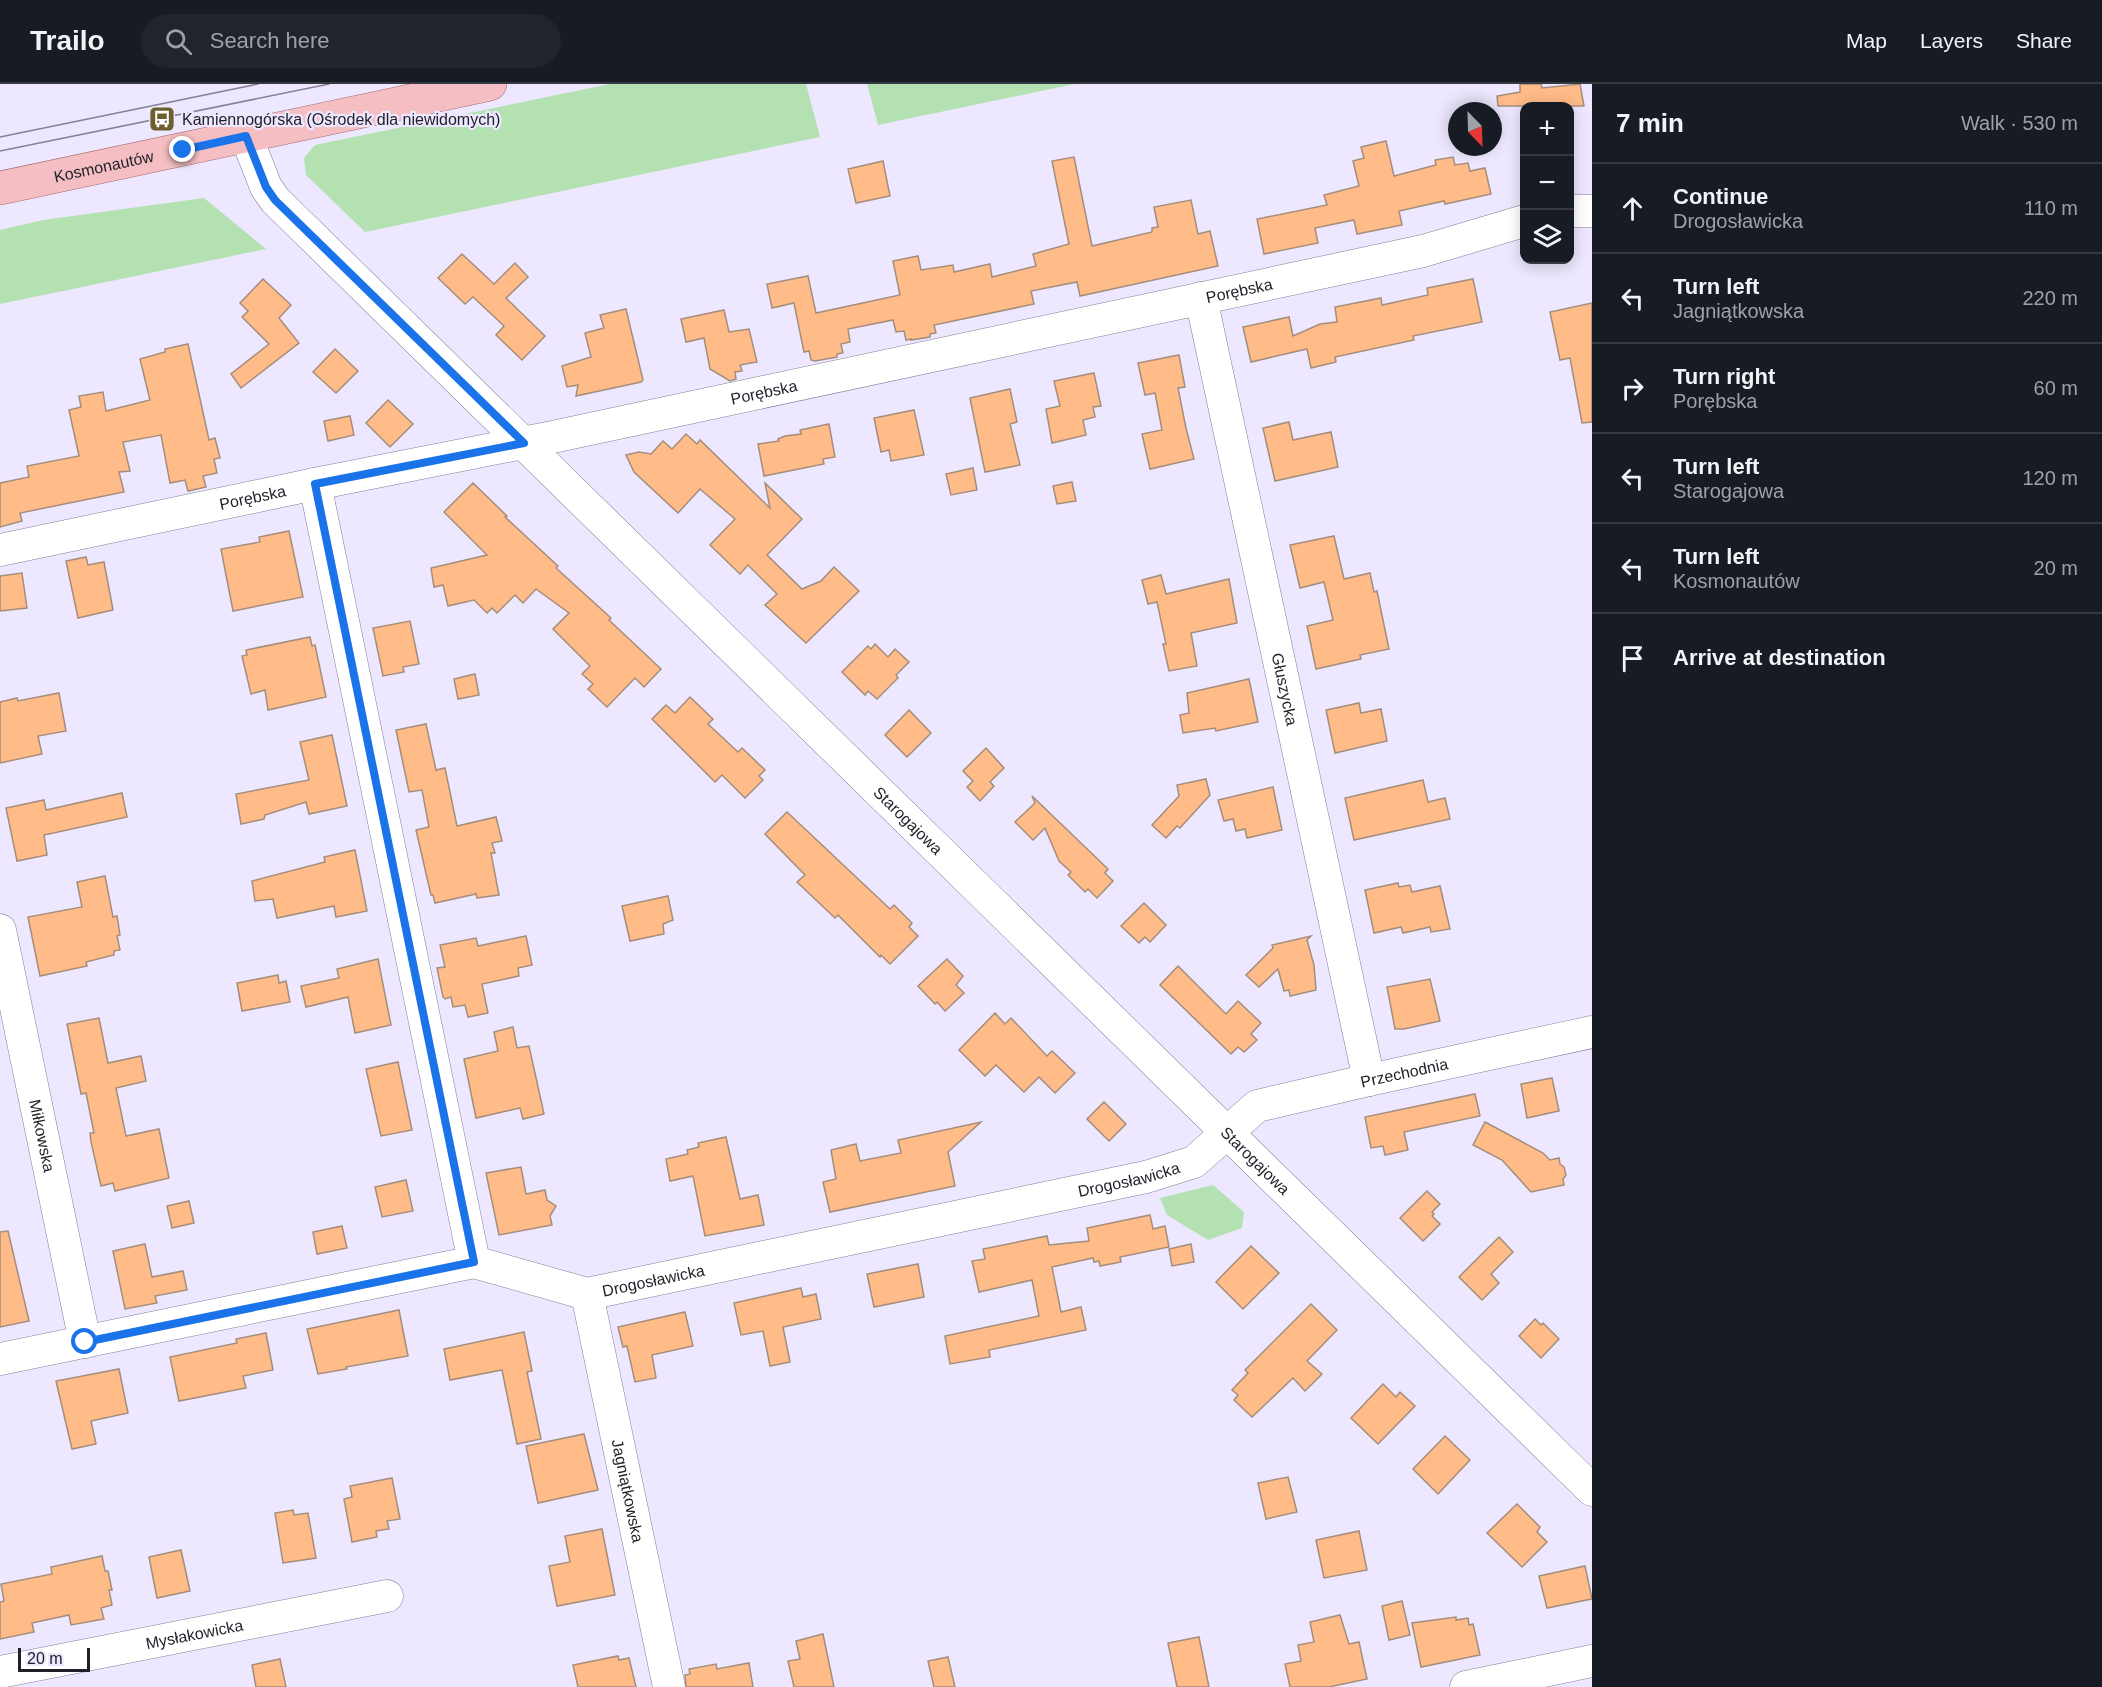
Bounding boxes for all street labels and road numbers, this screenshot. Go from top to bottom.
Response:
street label: Kosmonautów [52,147,156,185]
street label: Porębska [1204,275,1274,306]
street label: Porębska [729,376,799,407]
street label: Porębska [218,482,287,512]
street label: Głuszycka [1269,651,1301,727]
street label: Starogajowa [870,783,946,858]
street label: Przechodnia [1359,1055,1450,1090]
street label: Miłkowska [27,1098,58,1174]
street label: Starogajowa [1218,1123,1293,1198]
street label: Drogosławicka [1076,1159,1182,1200]
street label: Drogosławicka [601,1261,706,1299]
street label: Jagniątkowska [609,1438,647,1544]
street label: Mysłakowicka [144,1616,244,1652]

